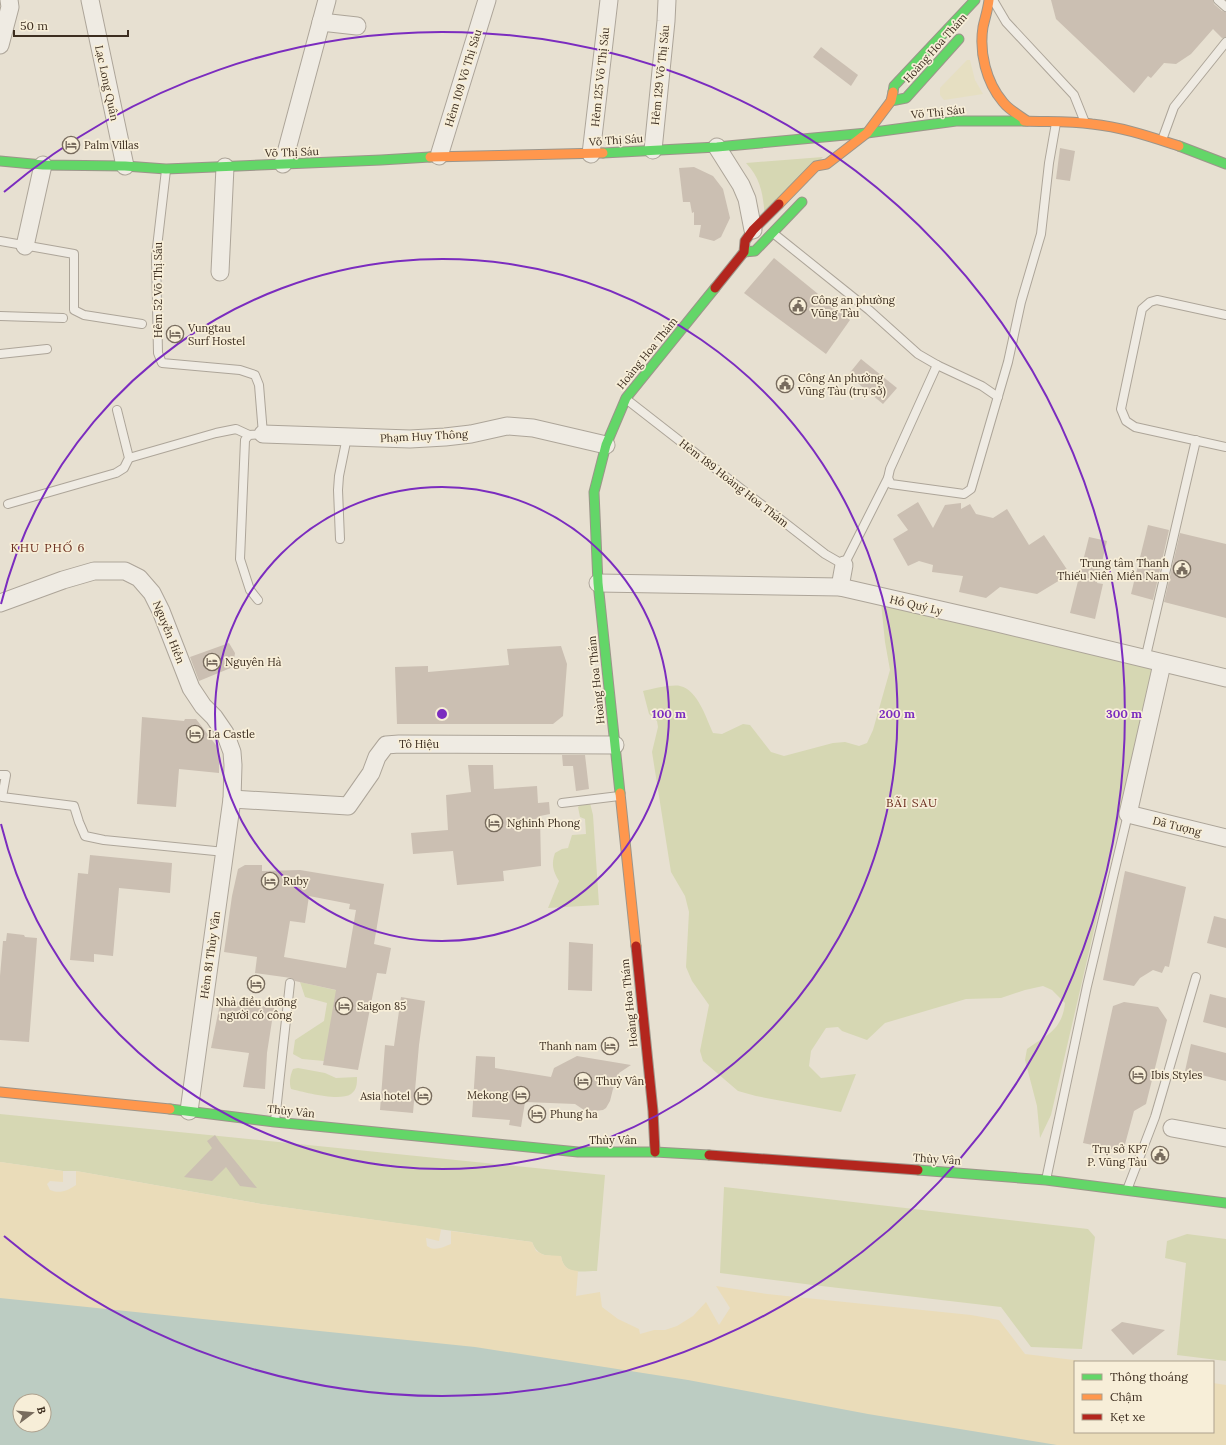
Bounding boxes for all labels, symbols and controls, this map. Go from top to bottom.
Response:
street label: Hoàng Hoa Thám [900,10,970,86]
scale bar [14,12,128,38]
text: 50 m [20,18,48,33]
street label: Hẻm 129 Võ Thị Sáu [648,24,672,126]
street label: Hẻm 125 Võ Thị Sáu [588,26,612,128]
street label: Hẻm 109 Võ Thị Sáu [441,27,485,129]
street label: Lạc Long Quân [92,44,122,122]
street label: Võ Thị Sáu [909,102,966,122]
street label: Võ Thị Sáu [588,131,644,149]
hotel icon: Palm Villas [61,135,81,155]
place label: Palm Villas [84,138,139,152]
street label: Võ Thị Sáu [264,144,320,160]
street label: Hẻm 52 Võ Thị Sáu [151,241,165,338]
place label: Công an phường Vũng Tàu [810,293,896,320]
public building icon: Công an phường Vũng Tàu [788,296,808,316]
street label: Hoàng Hoa Thám [614,314,680,392]
place label: Vungtau Surf Hostel [187,321,245,348]
hotel icon: Vungtau Surf Hostel [165,324,185,344]
place label: Công An phường Vũng Tàu (trụ sở) [797,371,886,399]
public building icon: Công An phường Vũng Tàu (trụ sở) [775,374,795,394]
street label: Phạm Huy Thông [380,427,469,445]
street label: Hẻm 189 Hoàng Hoa Thám [676,436,792,530]
district label: KHU PHỐ 6 [11,540,85,555]
place label: Trung tâm Thanh Thiếu Niên Miền Nam [1057,556,1169,583]
public building icon: Trung tâm Thanh Thiếu Niên Miền Nam [1172,559,1192,579]
street label: Hồ Quý Ly [888,592,944,618]
street label: Nguyễn Hiền [150,599,188,666]
street label: Hoàng Hoa Thám [584,635,608,725]
hotel icon: Nguyên Hà [202,652,222,672]
place label: Nguyên Hà [225,655,282,669]
text: 100 m [652,706,686,721]
text: 200 m [879,706,915,721]
text: 300 m [1106,706,1142,721]
centre of rings [435,707,449,721]
hotel icon: La Castle [185,724,205,744]
place label: La Castle [208,727,255,741]
street label: Tô Hiệu [399,737,439,751]
district label: BÃI SAU [886,795,938,810]
hotel icon: Nghinh Phong [484,813,504,833]
street label: Dã Tượng [1151,813,1204,839]
place label: Nghinh Phong [507,816,581,830]
hotel icon: Ruby [260,871,280,891]
place label: Ruby [283,874,309,888]
street label: Hẻm 81 Thùy Vân [197,910,223,1000]
street label: Hoàng Hoa Thám [617,958,641,1048]
hotel icon: Nhà điều dưỡng người có công [246,974,266,994]
place label: Nhà điều dưỡng người có công [216,995,297,1022]
hotel icon: Saigon 85 [334,996,354,1016]
place label: Saigon 85 [357,999,406,1013]
hotel icon: Thanh nam [600,1036,620,1056]
place label: Thanh nam [539,1039,597,1053]
hotel icon: Ibis Styles [1128,1065,1148,1085]
place label: Ibis Styles [1151,1068,1202,1082]
hotel icon: Thuỳ Vân [573,1071,593,1091]
place label: Thuỳ Vân [596,1074,644,1088]
hotel icon: Mekong [511,1085,531,1105]
hotel icon: Asia hotel [413,1086,433,1106]
place label: Mekong [467,1088,509,1102]
place label: Asia hotel [359,1089,410,1103]
street label: Thùy Vân [266,1102,316,1121]
hotel icon: Phung ha [527,1104,547,1124]
place label: Phung ha [550,1107,598,1121]
street label: Thùy Vân [589,1133,637,1147]
place label: Trụ sở KP7 P. Vũng Tàu [1087,1142,1147,1169]
public building icon: Trụ sở KP7 P. Vũng Tàu [1150,1145,1170,1165]
street label: Thùy Vân [913,1150,962,1168]
legend [1074,1361,1214,1433]
text: Thông thoáng [1110,1369,1188,1384]
text: Chậm [1110,1389,1143,1404]
north arrow [12,1393,52,1433]
text: B [34,1405,49,1416]
text: Kẹt xe [1110,1409,1146,1424]

